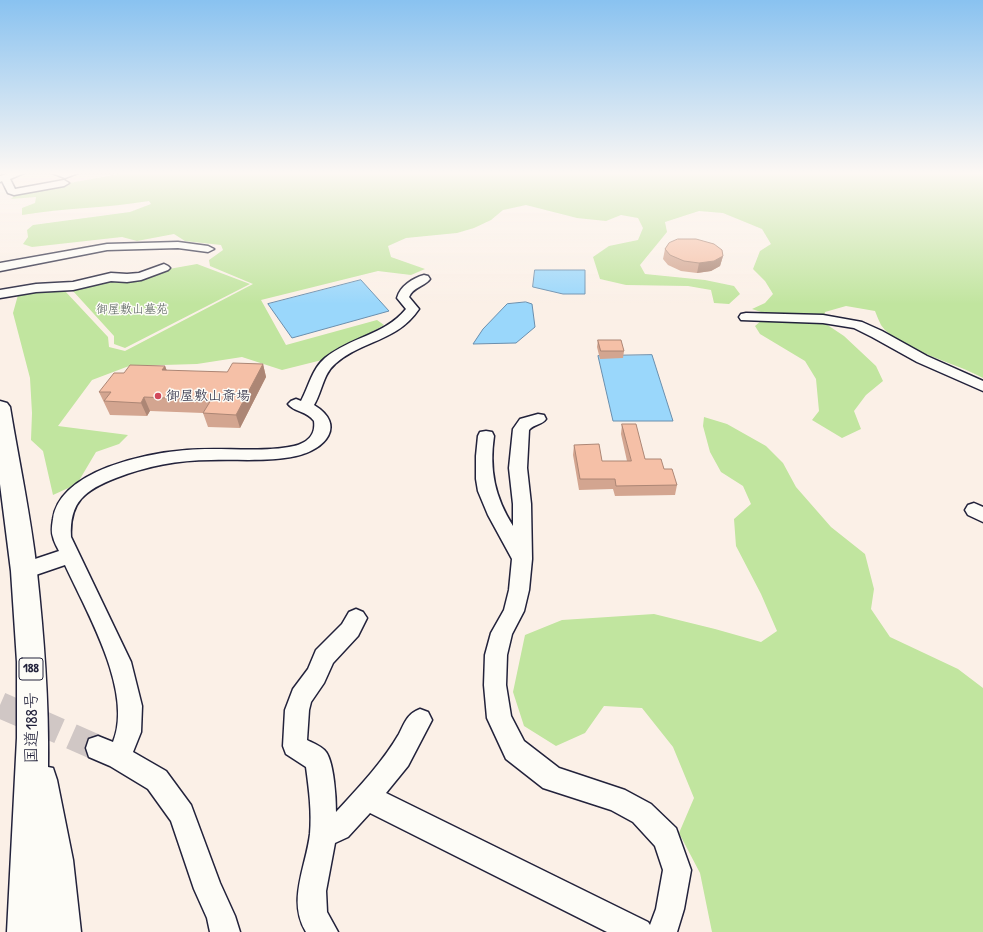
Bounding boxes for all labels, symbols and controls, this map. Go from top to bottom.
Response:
park label: 御屋敷山墓苑 [96,303,168,317]
place label: 御屋敷山斎場 [166,388,250,404]
marker: 御屋敷山斎場 [153,391,163,401]
road number: 188 [19,658,43,680]
street label: 国道188号 [22,692,42,764]

